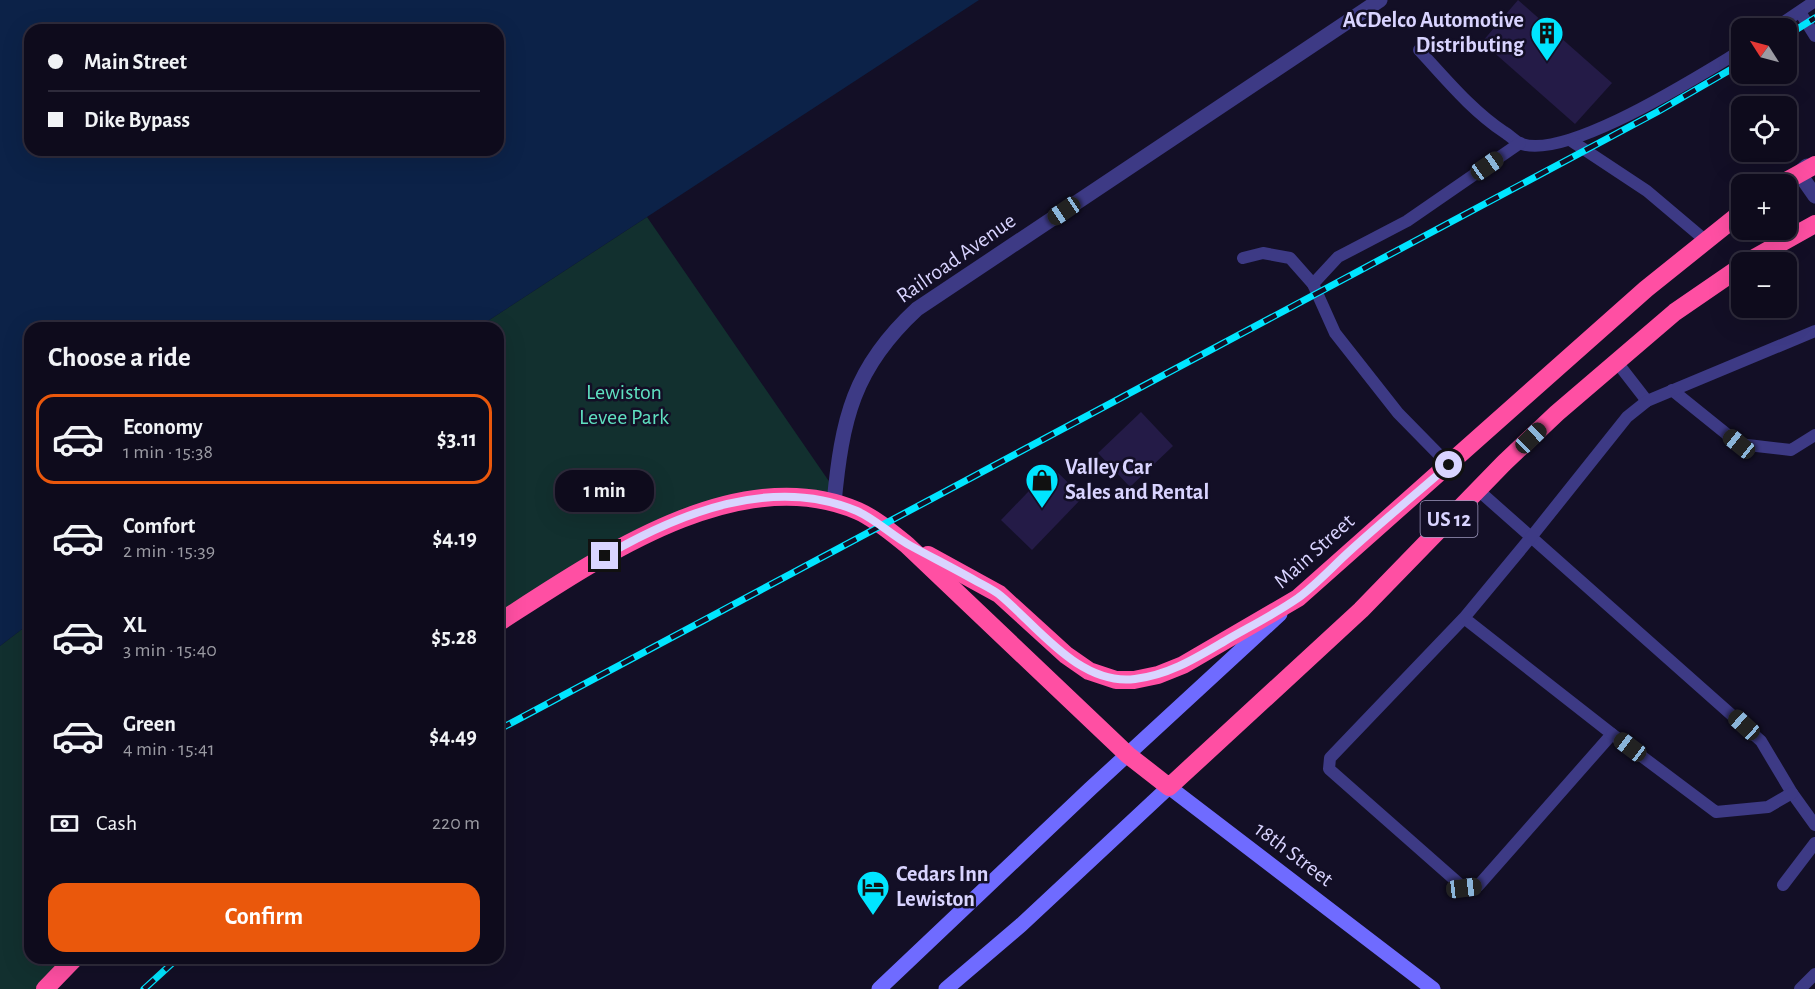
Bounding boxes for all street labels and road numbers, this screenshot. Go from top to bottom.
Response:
street label: Railroad Avenue [892,209,1020,307]
road number: US 12 [1420,501,1478,537]
street label: Main Street [1270,510,1358,592]
street label: 18th Street [1251,818,1337,890]

